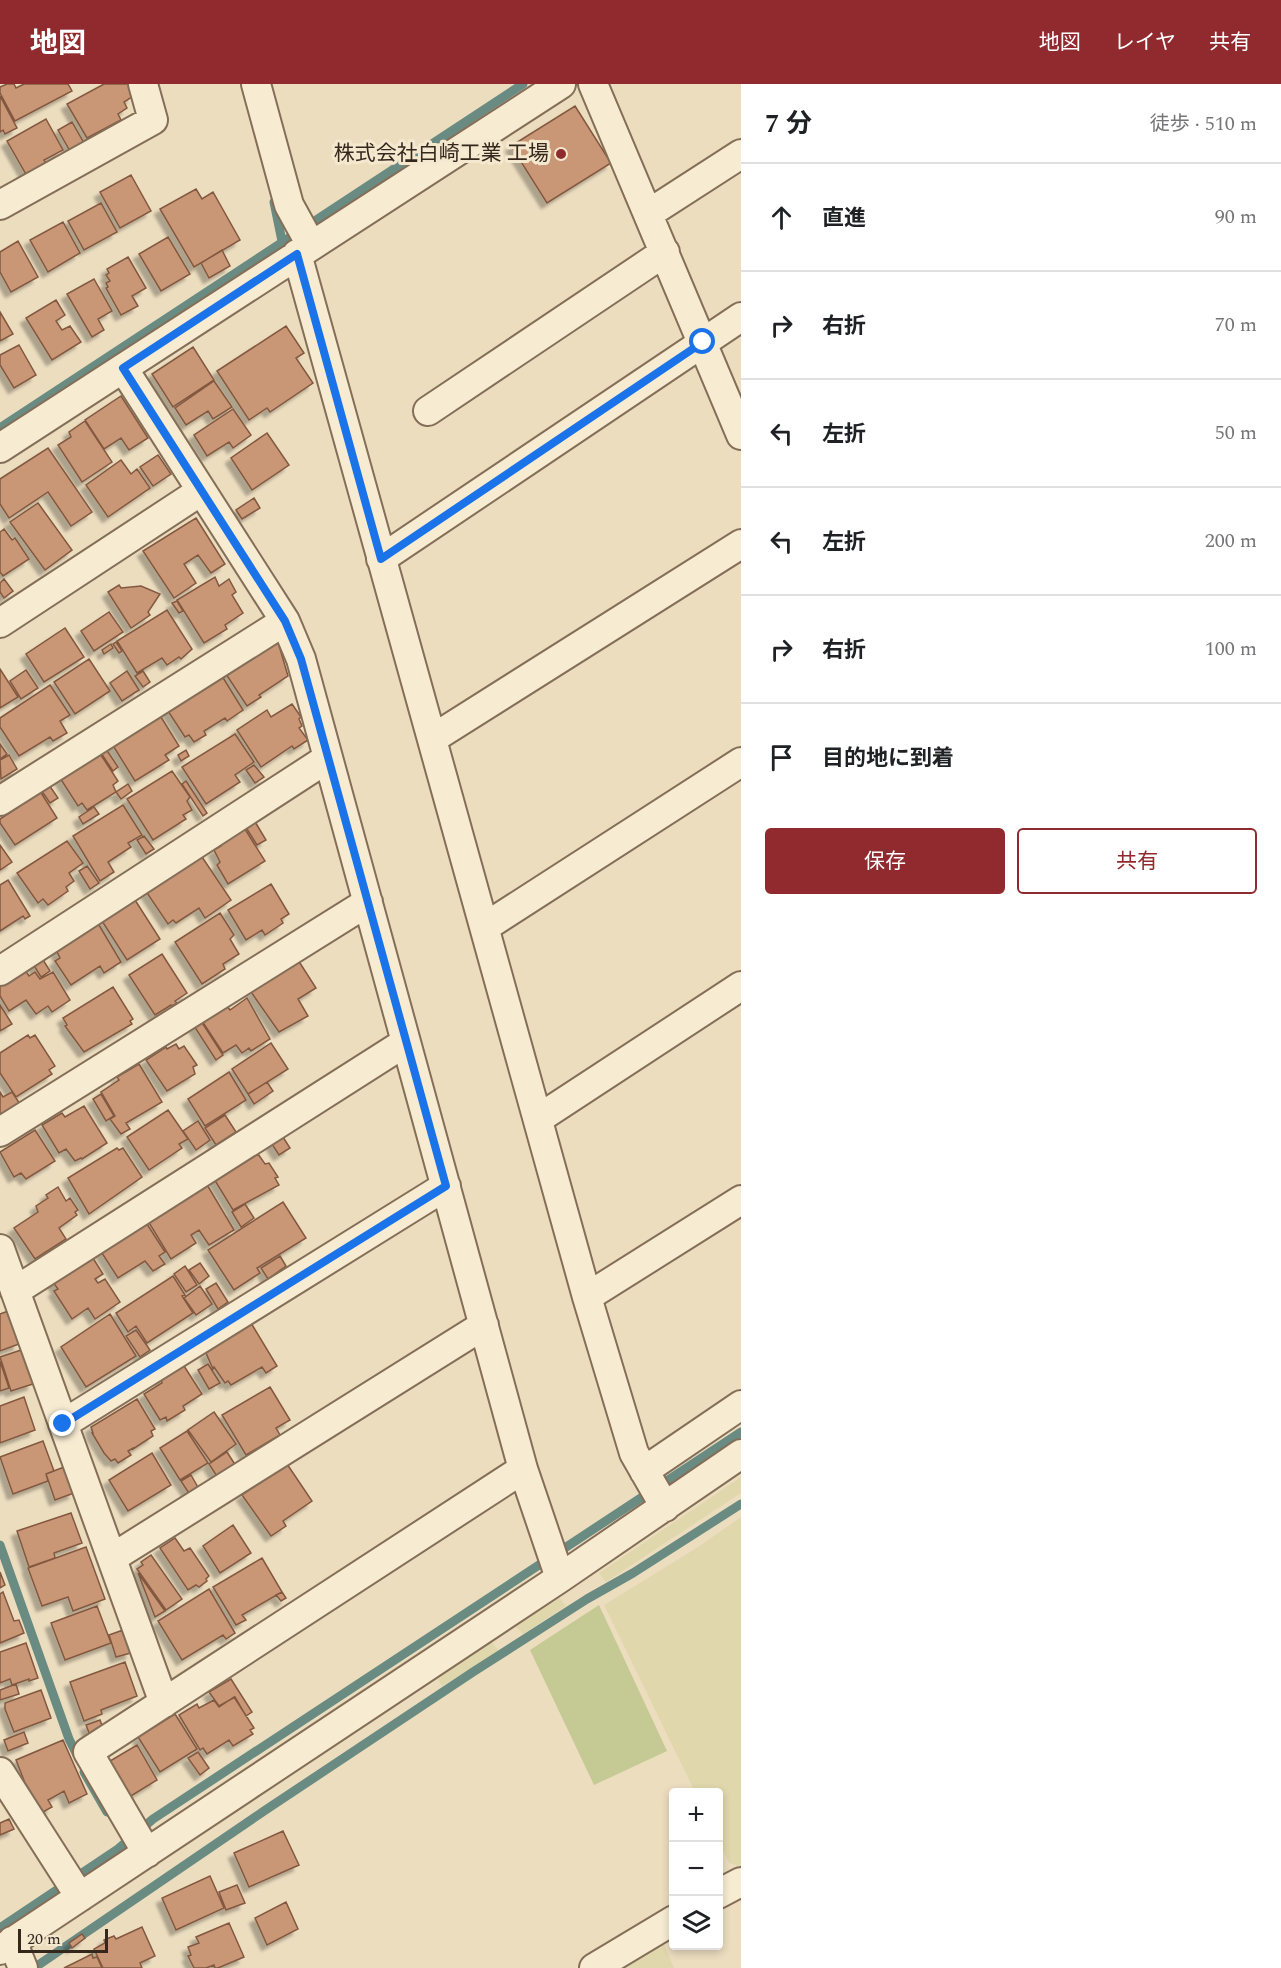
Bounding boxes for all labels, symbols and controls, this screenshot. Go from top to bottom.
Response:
text: 地図 [30,22,86,65]
text: 地図 [1039,27,1081,59]
text: レイヤ [1114,27,1176,59]
text: 共有 [1209,27,1251,59]
text: 7 分 [765,104,812,144]
text: 徒歩 · 510 m [1150,109,1257,139]
place label: 株式会社白崎工業 工場 [334,138,549,170]
marker: 株式会社白崎工業 工場 [554,147,568,161]
icon: ahead [765,201,798,234]
text: 直進 [822,202,866,235]
text: 90 m [1215,202,1257,232]
icon: right [765,309,798,342]
text: 右折 [822,310,866,343]
text: 70 m [1215,310,1257,340]
route start [689,328,715,354]
icon: left [765,417,798,450]
text: 左折 [822,418,866,451]
text: 50 m [1215,418,1257,448]
icon: left [765,525,798,558]
text: 左折 [822,526,866,559]
text: 200 m [1205,526,1257,556]
icon: right [765,633,798,666]
text: 右折 [822,634,866,667]
text: 100 m [1205,634,1257,664]
icon: arrive [765,741,798,774]
text: 目的地に到着 [822,742,954,775]
button: 保存 [765,828,1005,894]
button: 共有 [1017,828,1257,894]
route end [49,1410,75,1436]
map controls [669,1788,723,1950]
button: + [669,1788,723,1842]
button: − [669,1842,723,1896]
button: layers [669,1896,723,1950]
scale bar [18,1926,108,1954]
text: 20 m [27,1927,61,1951]

